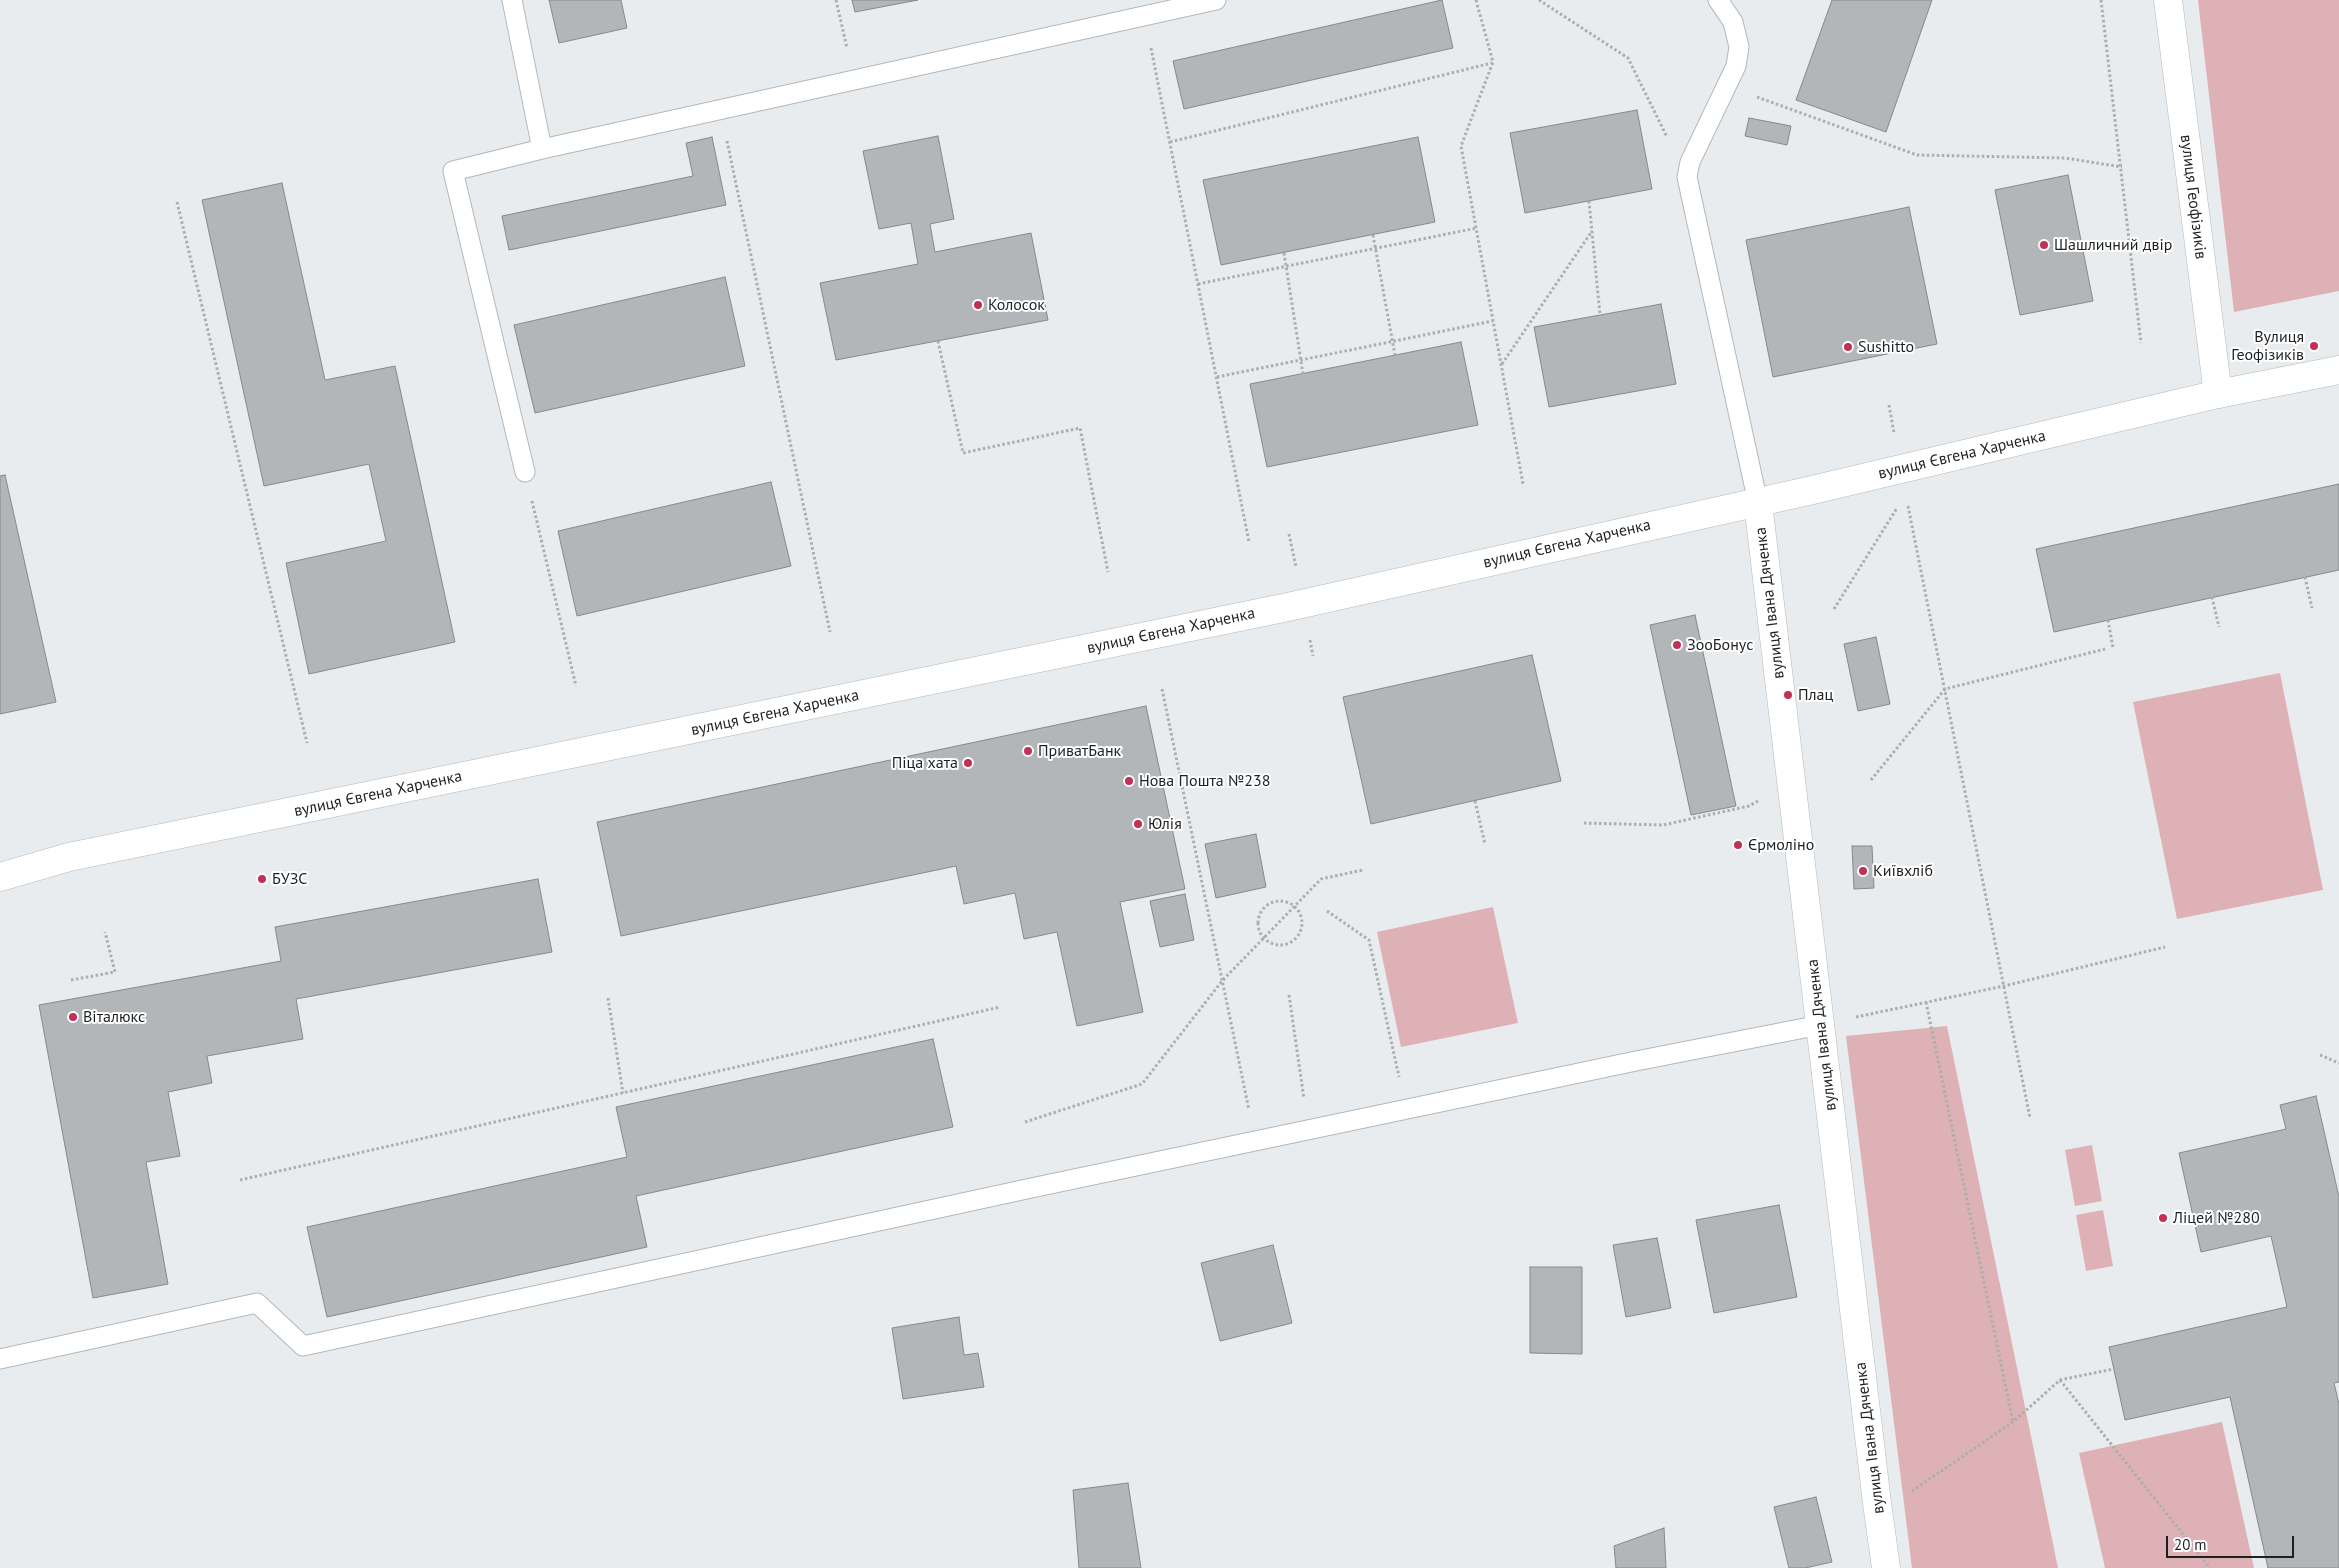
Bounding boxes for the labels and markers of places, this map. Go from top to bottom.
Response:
place label: Шашличний двір [2054,235,2172,255]
marker: Шашличний двір [2038,239,2050,251]
place label: Колосок [988,295,1045,315]
marker: Колосок [972,299,984,311]
place label: Вулиця Геофізиків [2231,327,2304,365]
place label: Sushitto [1858,337,1914,357]
marker: Вулиця Геофізиків [2308,340,2320,352]
marker: Sushitto [1842,341,1854,353]
place label: ЗооБонус [1687,635,1753,655]
marker: ЗооБонус [1671,639,1683,651]
place label: Плац [1798,685,1833,705]
marker: Плац [1782,689,1794,701]
place label: ПриватБанк [1038,741,1121,761]
marker: ПриватБанк [1022,745,1034,757]
place label: Піца хата [892,753,958,773]
marker: Піца хата [962,757,974,769]
place label: Нова Пошта №238 [1139,771,1271,791]
marker: Нова Пошта №238 [1123,775,1135,787]
place label: Юлія [1148,814,1182,834]
marker: Юлія [1132,818,1144,830]
place label: Єрмоліно [1748,835,1814,855]
marker: Єрмоліно [1732,839,1744,851]
place label: Київхліб [1873,861,1933,881]
marker: Київхліб [1857,865,1869,877]
place label: БУЗС [272,869,307,889]
marker: БУЗС [256,873,268,885]
place label: Віталюкс [83,1007,145,1027]
marker: Віталюкс [67,1011,79,1023]
place label: Ліцей №280 [2173,1208,2260,1228]
marker: Ліцей №280 [2157,1212,2169,1224]

